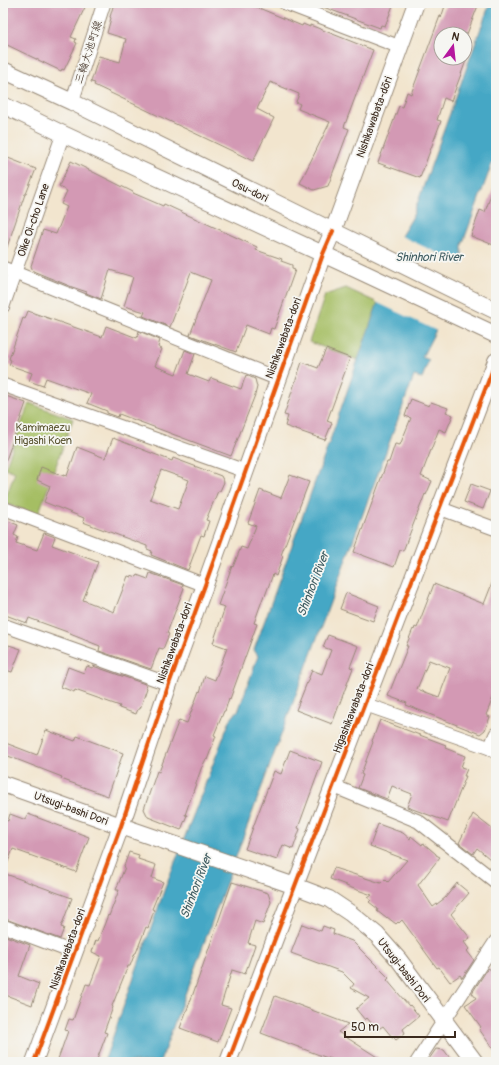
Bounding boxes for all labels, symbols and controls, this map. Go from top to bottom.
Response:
street label: 三輪大池町線 [72,19,105,86]
north arrow [433,26,473,66]
text: N [450,30,461,44]
street label: Nishikawabata-dōri [354,75,395,160]
street label: Osu-dori [229,176,270,205]
street label: Oike Oi-cho Lane [15,181,52,259]
water label: Shinhori River [395,250,465,265]
street label: Nishikawabata-dori [263,296,304,380]
park label: Kamimaezu Higashi Koen [14,421,72,447]
water label: Shinhori River [294,548,333,618]
street label: Nishikawabata-dori [154,601,195,685]
street label: Higashikawabata-dori [330,661,377,755]
street label: Utsugi-bashi Dori [32,789,110,828]
water label: Shinhori River [177,850,216,920]
street label: Nishikawabata-dori [47,907,88,991]
street label: Utsugi-bashi Dori [375,936,433,1005]
scale bar [345,1013,455,1039]
text: 50 m [351,1020,379,1035]

